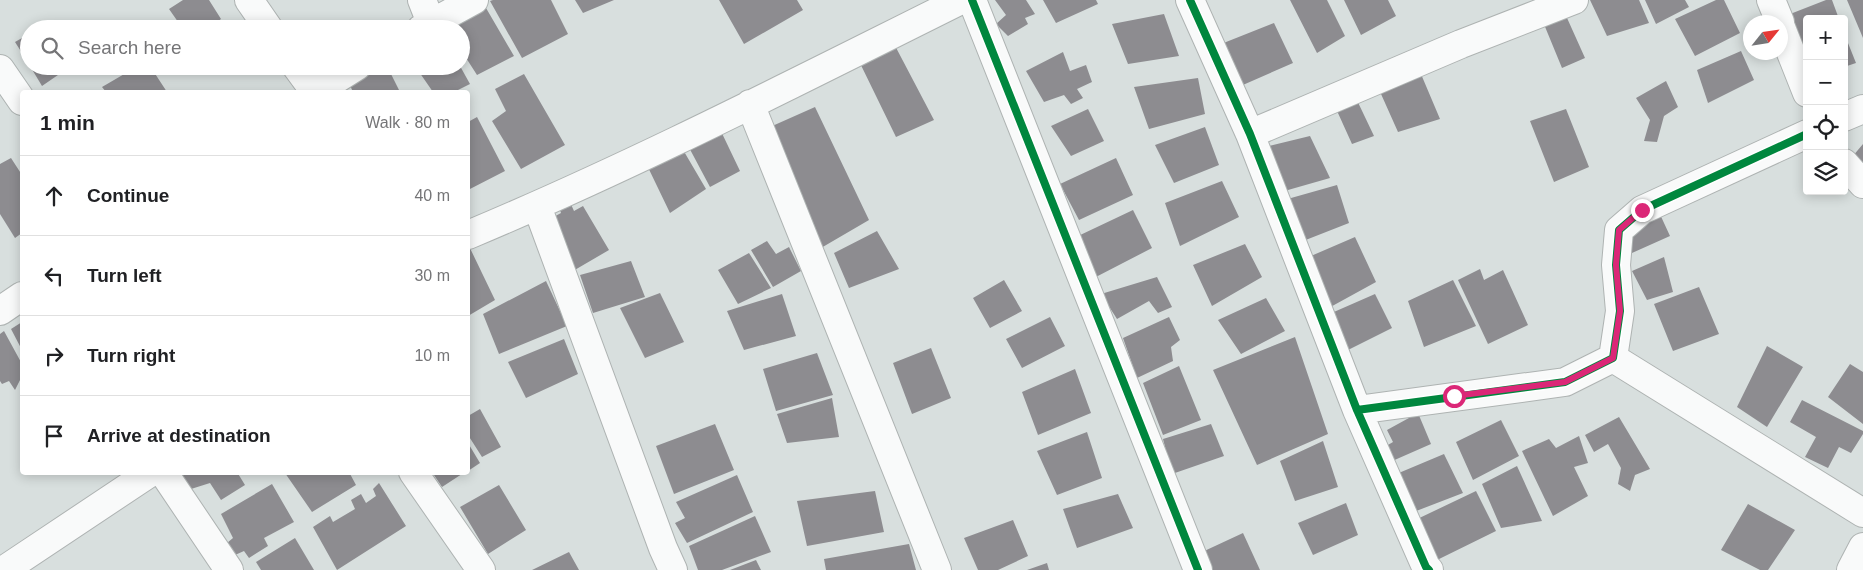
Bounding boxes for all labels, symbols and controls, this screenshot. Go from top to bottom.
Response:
north arrow [1743,15,1788,60]
map controls [1803,15,1848,195]
button: + [1803,15,1848,60]
search box [20,20,470,75]
icon: search [38,34,66,62]
text: Search here [78,37,182,58]
button: − [1803,60,1848,105]
button: locate [1803,105,1848,150]
text: 1 min [40,111,95,134]
text: Walk · 80 m [365,114,450,131]
button: layers [1803,150,1848,195]
icon: ahead [40,182,68,210]
text: Continue [87,185,169,206]
text: 40 m [414,187,450,204]
route end [1631,199,1654,222]
icon: left [40,262,68,290]
text: Turn left [87,265,162,286]
text: 30 m [414,267,450,284]
icon: right [40,342,68,370]
text: Turn right [87,345,175,366]
text: 10 m [414,347,450,364]
route start [1443,385,1466,408]
icon: arrive [40,422,68,450]
text: Arrive at destination [87,425,271,446]

